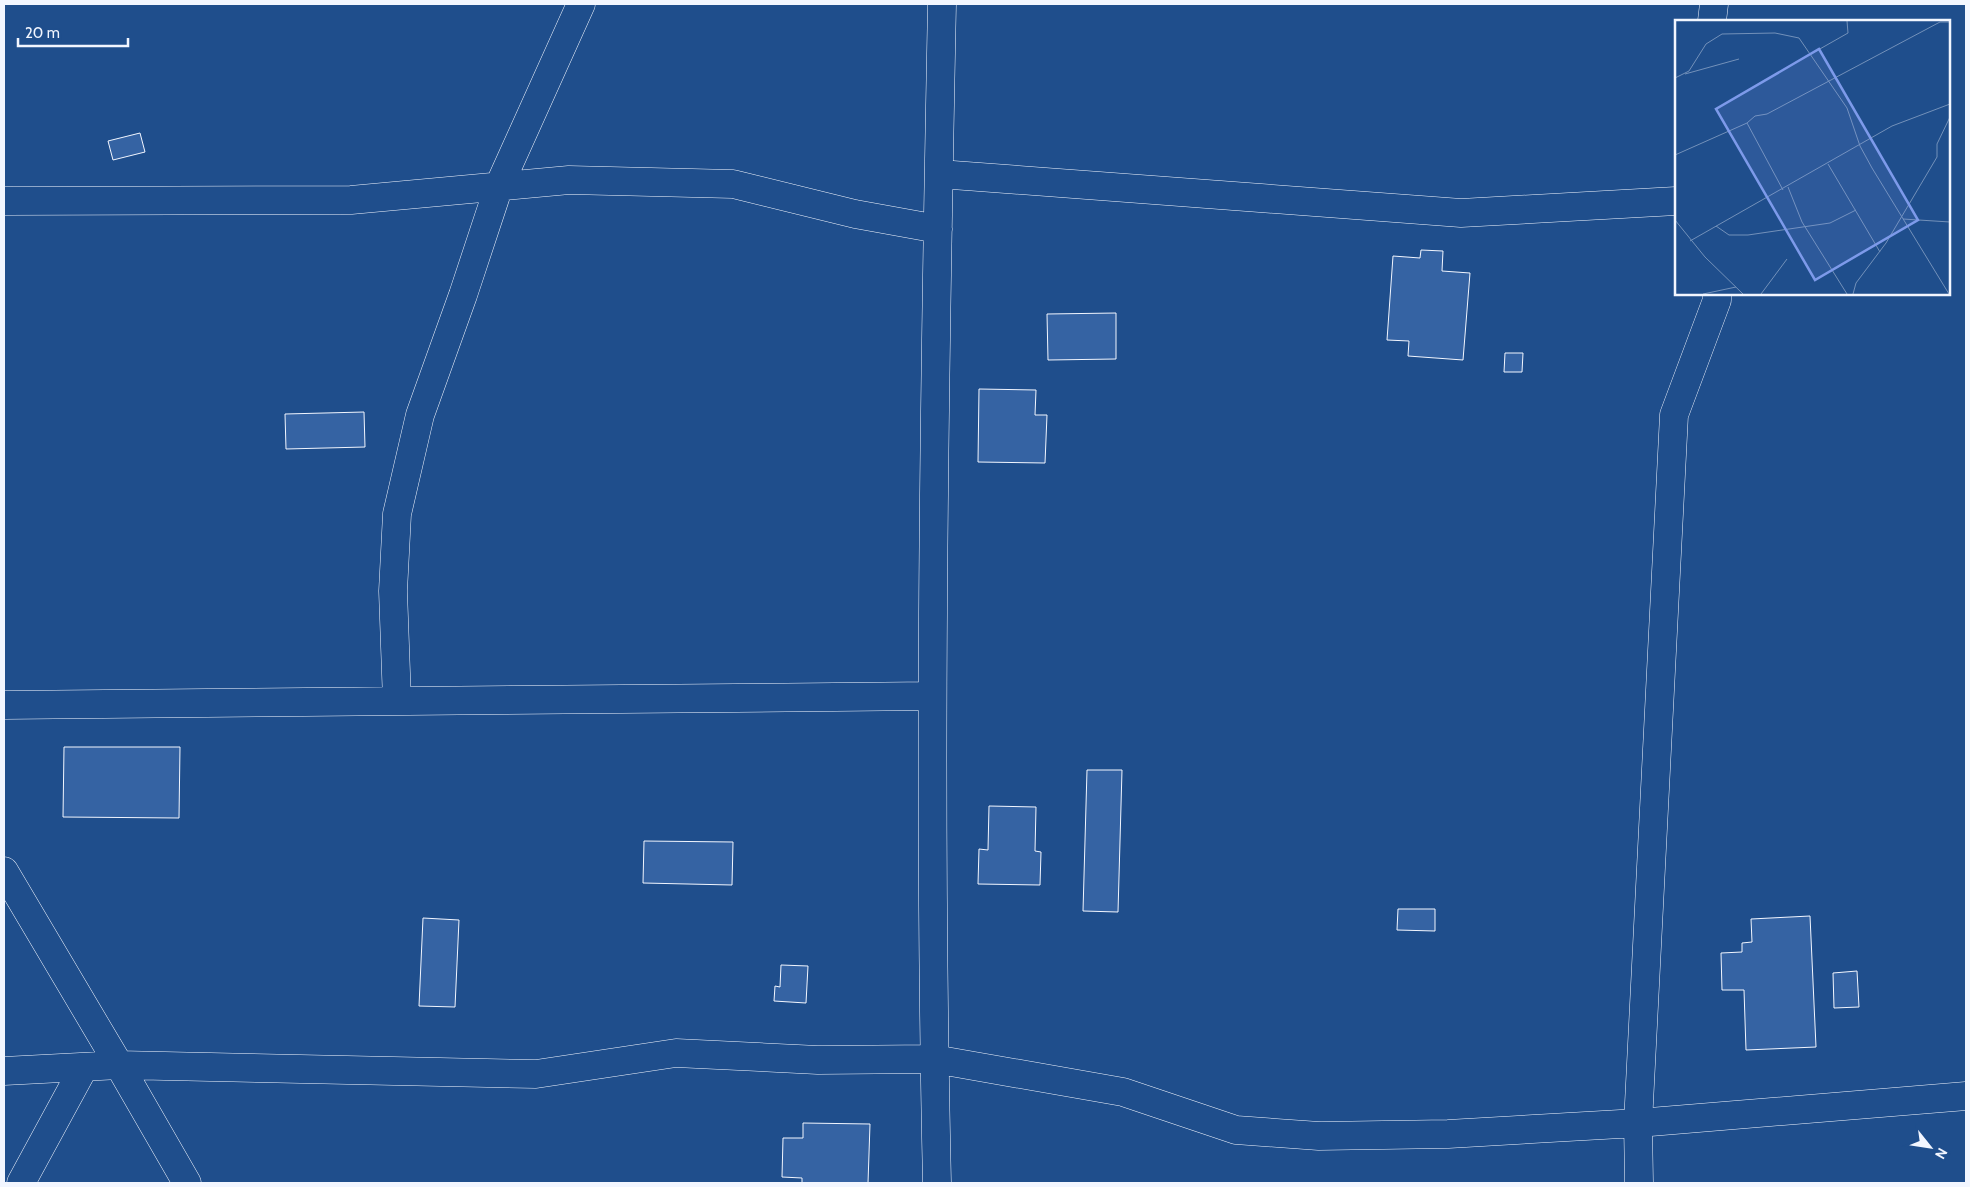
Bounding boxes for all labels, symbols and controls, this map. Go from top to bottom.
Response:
scale bar [18,15,128,47]
inset map [1675,20,1950,295]
text: 20 m [25,24,60,42]
north arrow [1905,1122,1955,1172]
text: N [1931,1145,1952,1162]

